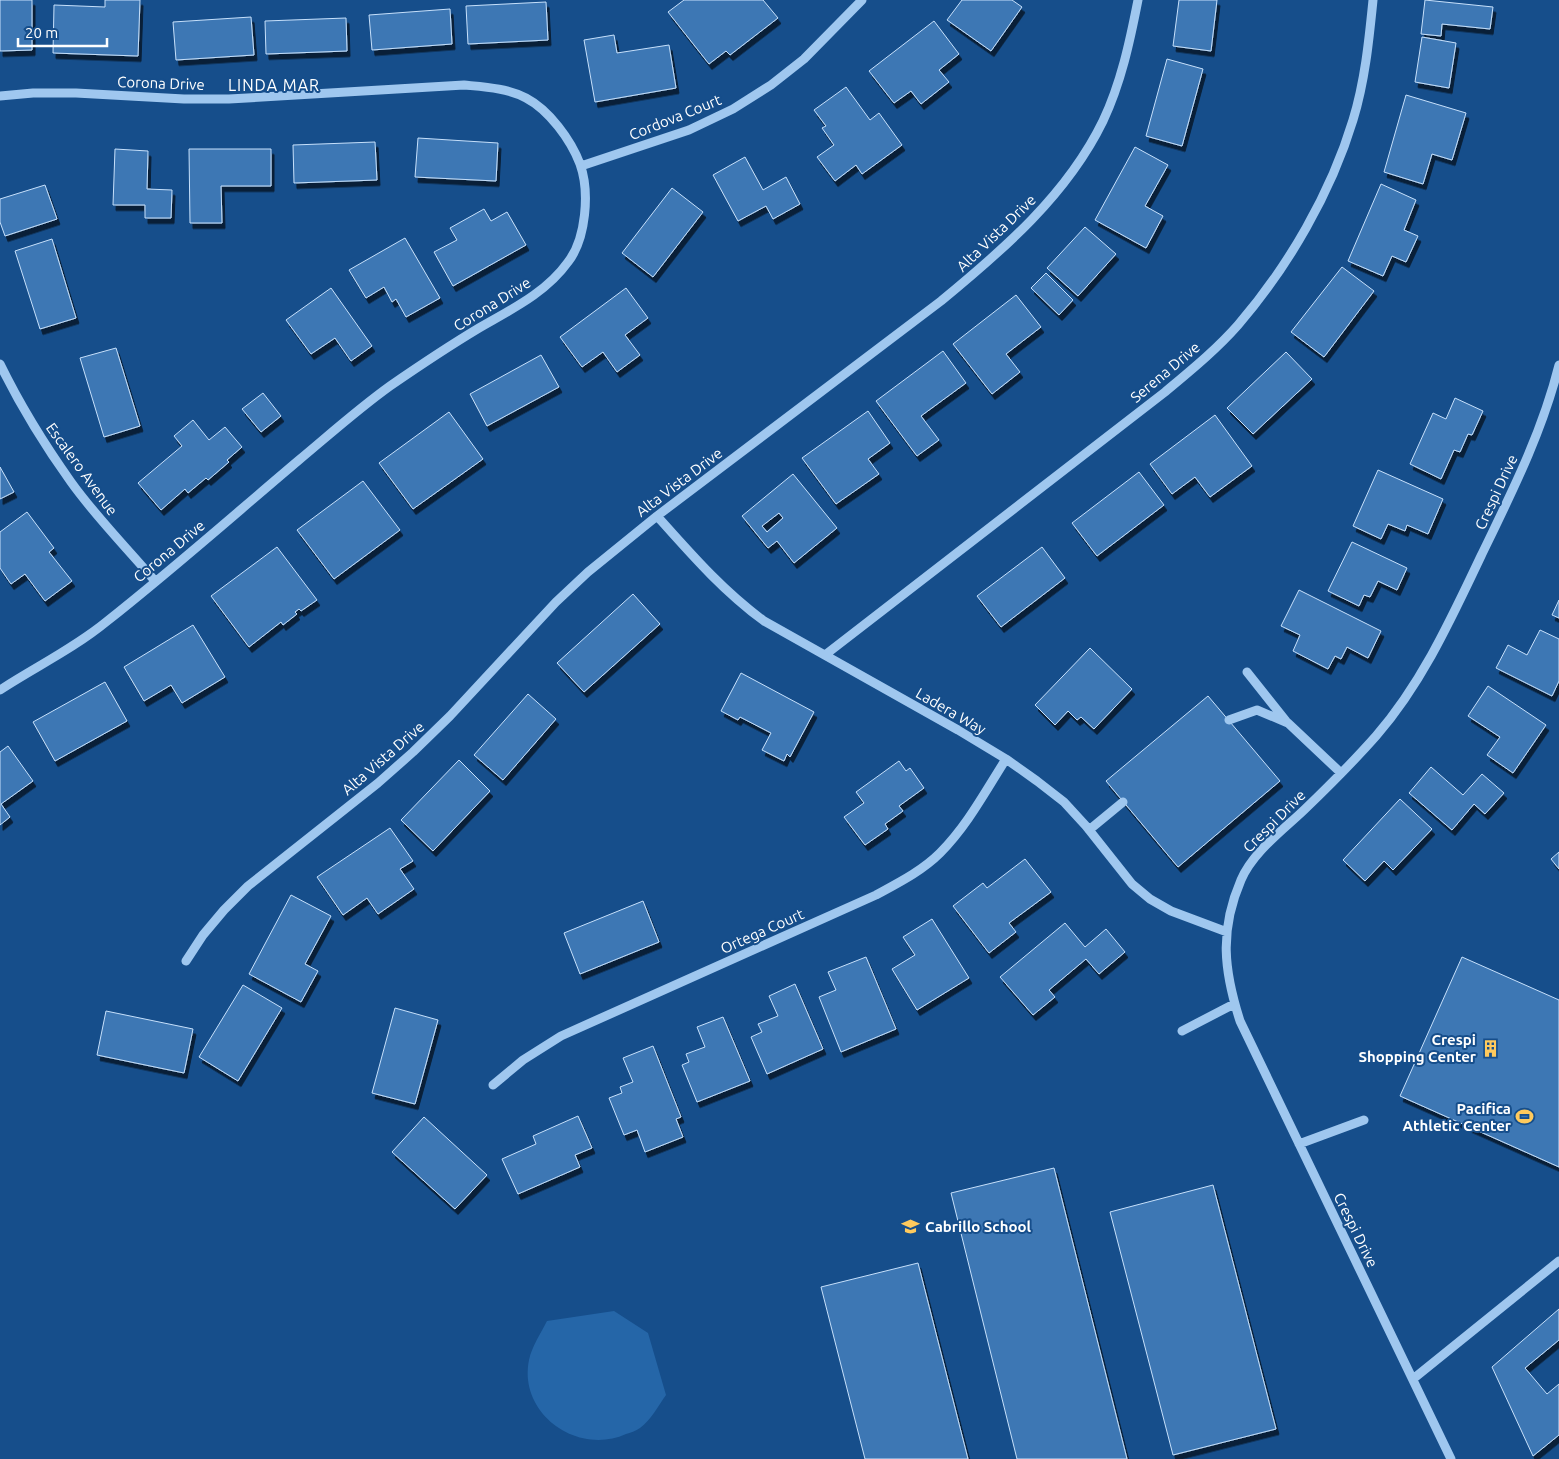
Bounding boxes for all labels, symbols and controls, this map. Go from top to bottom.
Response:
scale bar [18,15,106,47]
text: 20 m [25,24,58,41]
street label: Corona Drive [117,73,205,93]
district label: LINDA MAR [228,76,320,94]
street label: Cordova Court [627,91,724,143]
street label: Alta Vista Drive [953,191,1039,275]
street label: Corona Drive [450,274,534,334]
street label: Serena Drive [1127,338,1203,406]
street label: Escalero Avenue [43,419,121,519]
street label: Alta Vista Drive [633,444,725,520]
street label: Crespi Drive [1471,452,1521,532]
street label: Corona Drive [130,516,208,586]
street label: Ladera Way [913,684,989,738]
street label: Alta Vista Drive [338,718,428,798]
street label: Crespi Drive [1239,786,1309,856]
street label: Ortega Court [718,905,806,957]
place label: Crespi Shopping Center [1358,1031,1477,1065]
building icon: Crespi Shopping Center [1480,1038,1500,1058]
place label: Pacifica Athletic Center [1403,1100,1512,1134]
sports icon: Pacifica Athletic Center [1515,1107,1535,1127]
street label: Crespi Drive [1331,1190,1381,1270]
school or university icon: Cabrillo School [901,1216,921,1236]
place label: Cabrillo School [925,1218,1032,1235]

